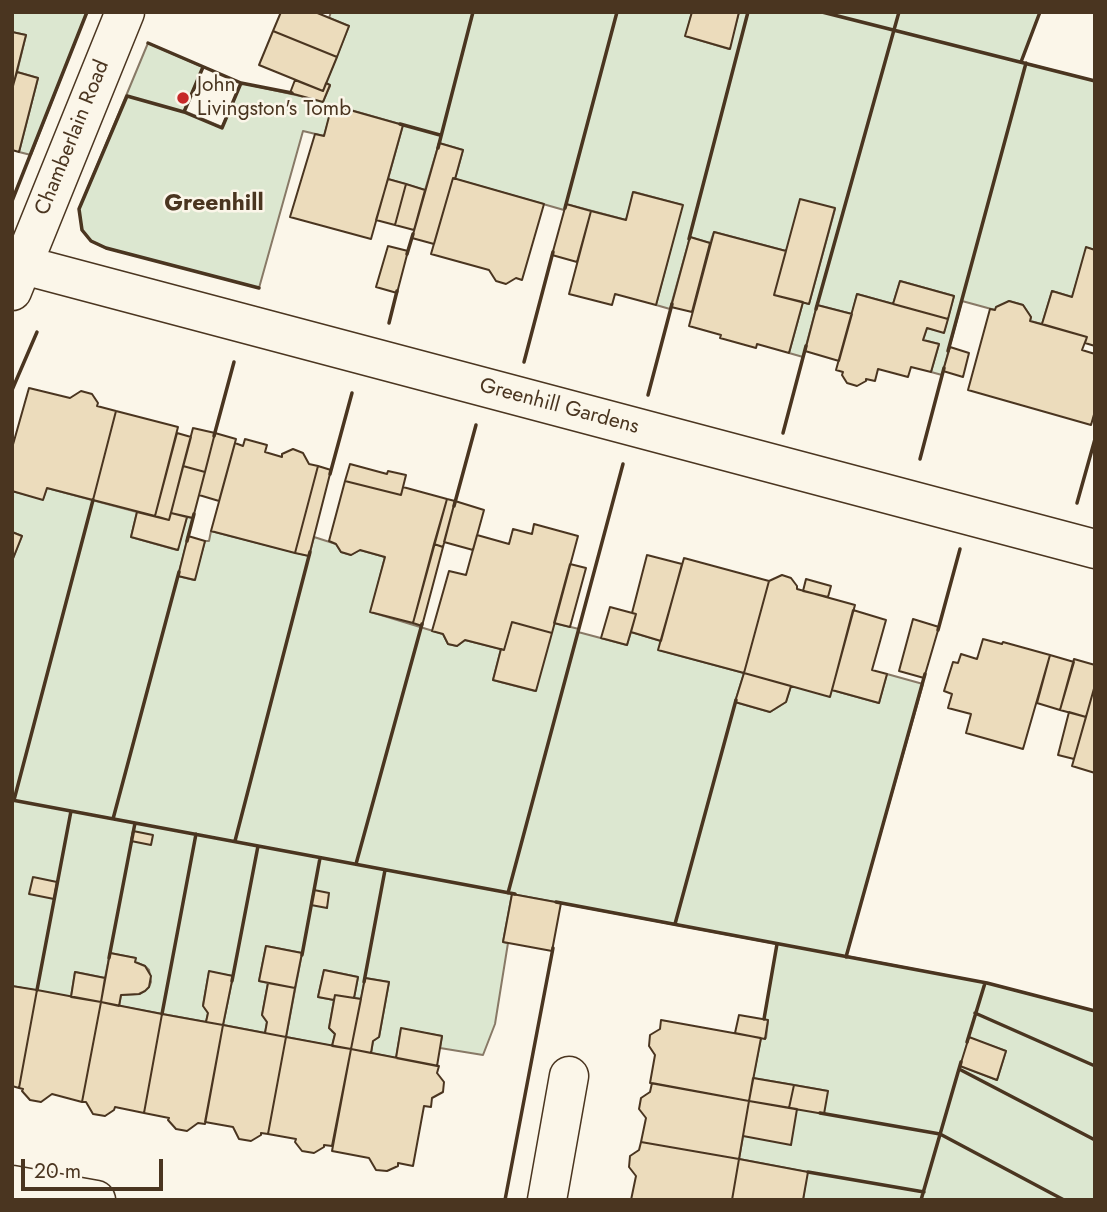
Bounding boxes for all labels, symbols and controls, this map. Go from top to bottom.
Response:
street label: Chamberlain Road [30,57,116,219]
place label: John Livingston's Tomb [197,73,351,123]
marker: John Livingston's Tomb [175,90,191,106]
district label: Greenhill [164,190,264,218]
street label: Greenhill Gardens [476,374,642,440]
scale bar [24,1146,166,1190]
text: 20 m [34,1156,81,1186]

